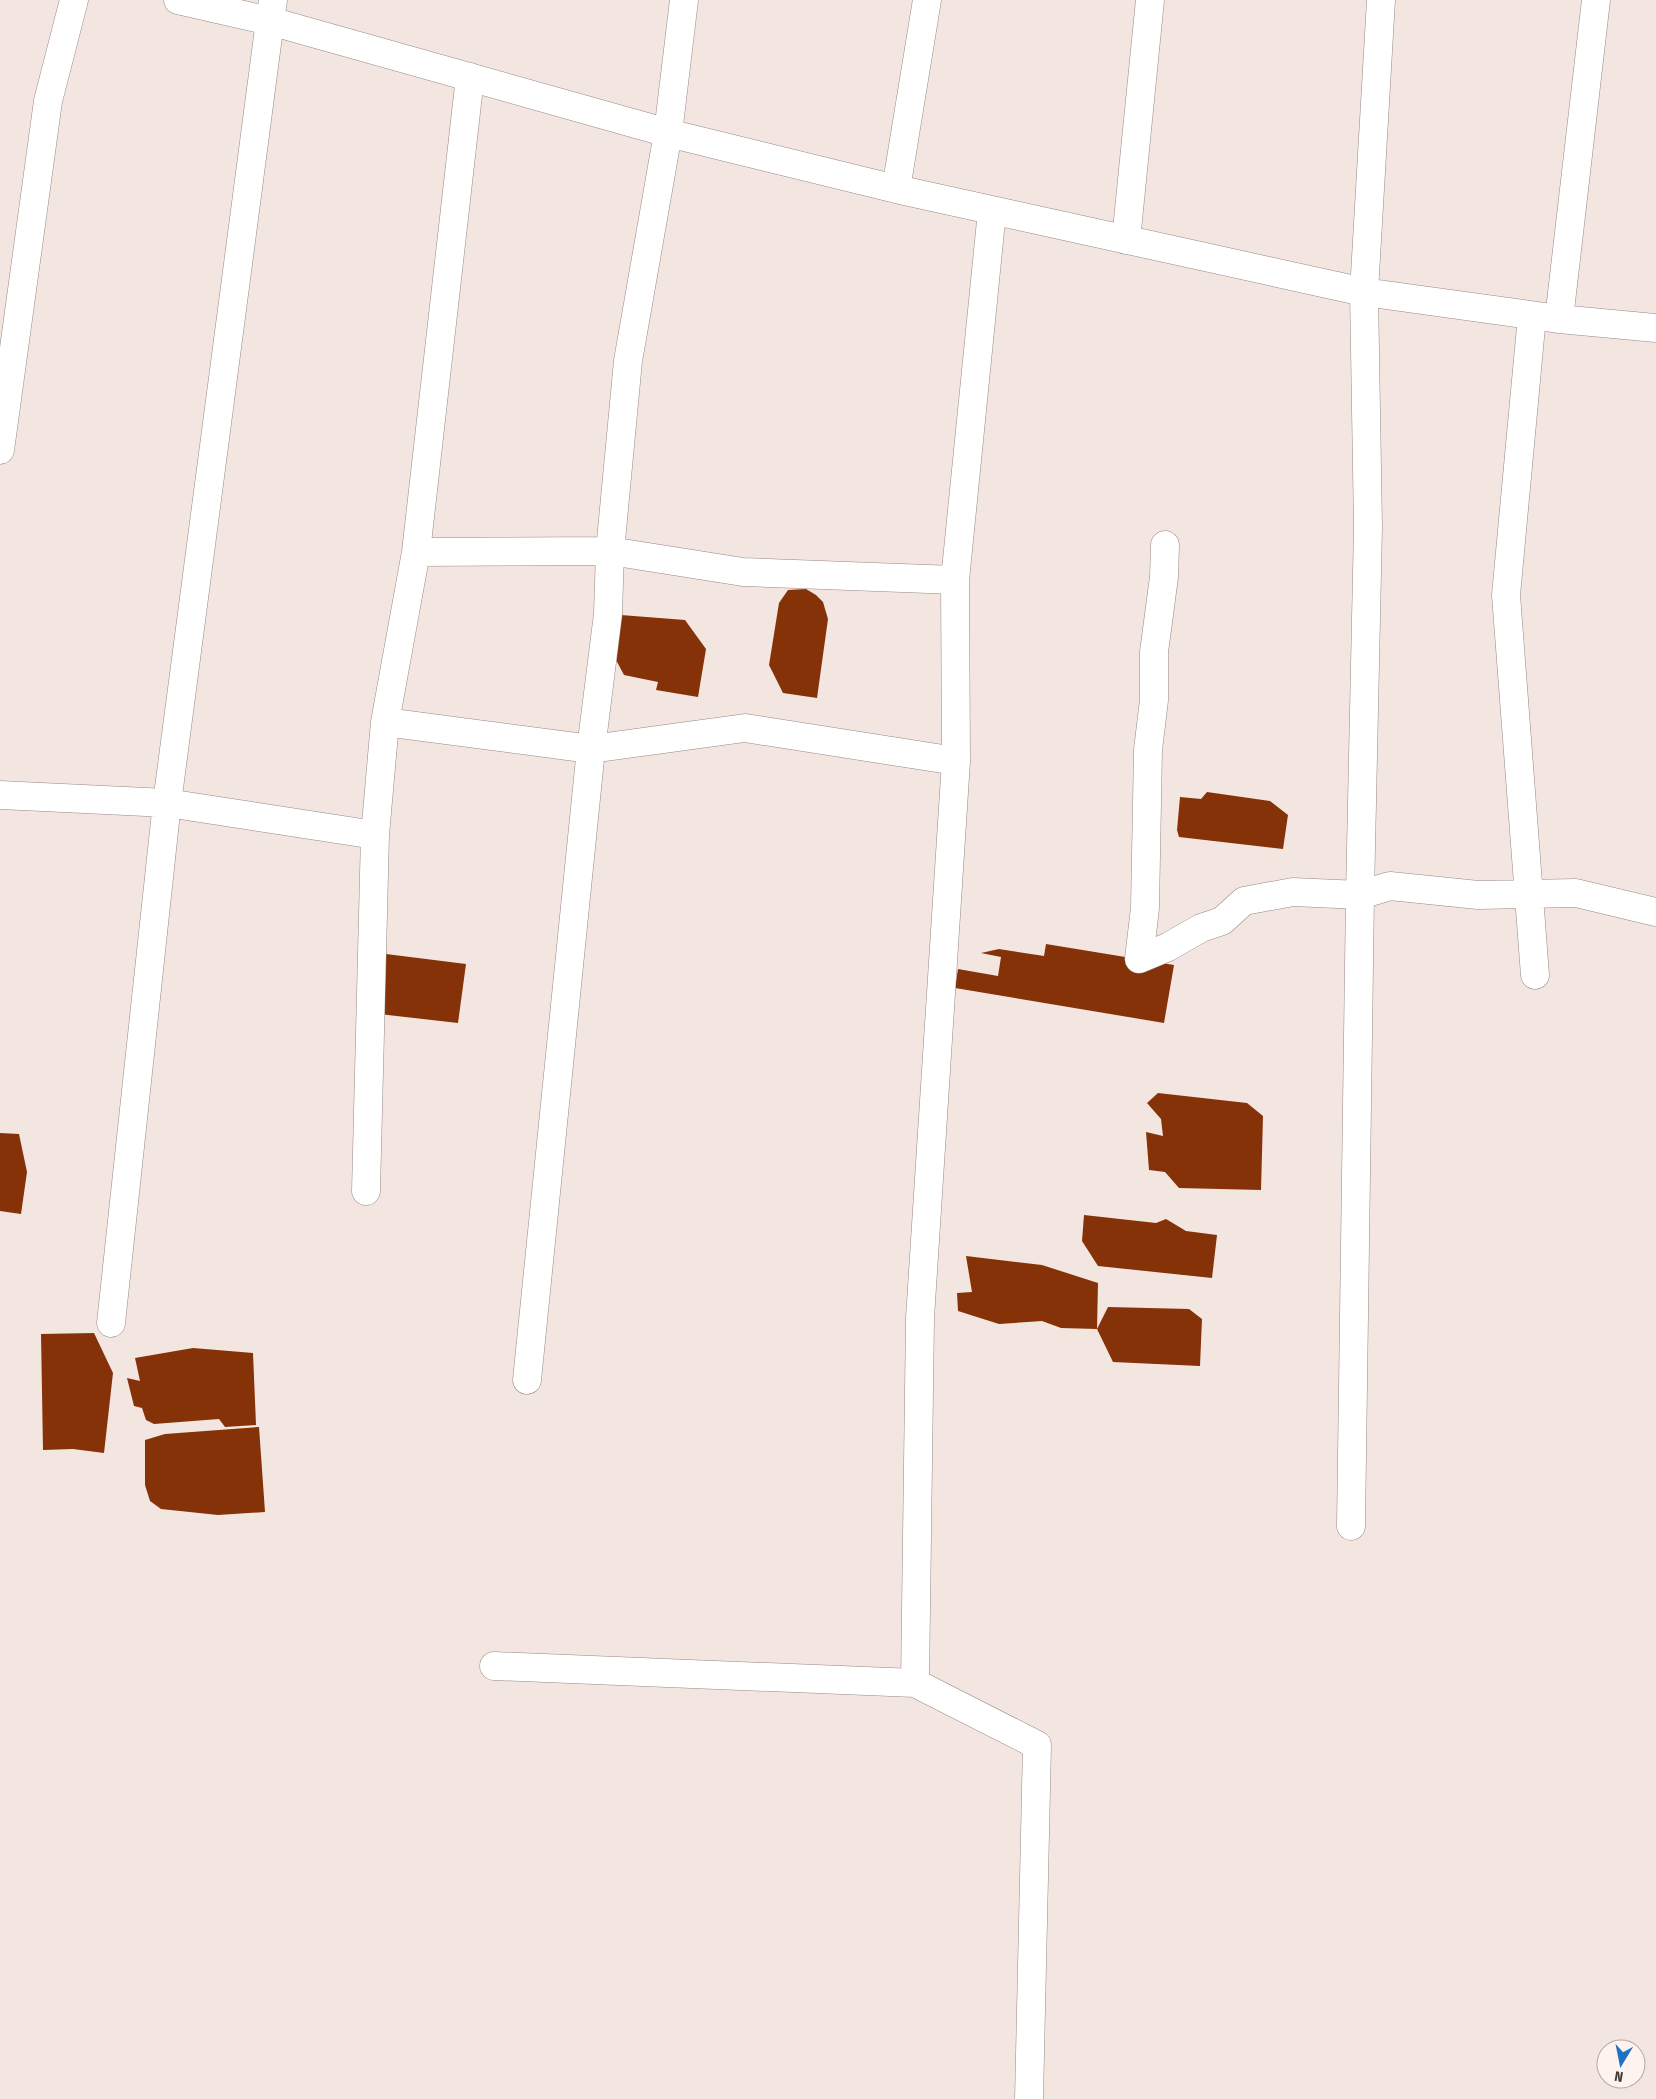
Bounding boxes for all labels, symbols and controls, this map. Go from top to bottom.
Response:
north arrow [1596,2039,1646,2089]
text: N [1613,2067,1624,2085]

